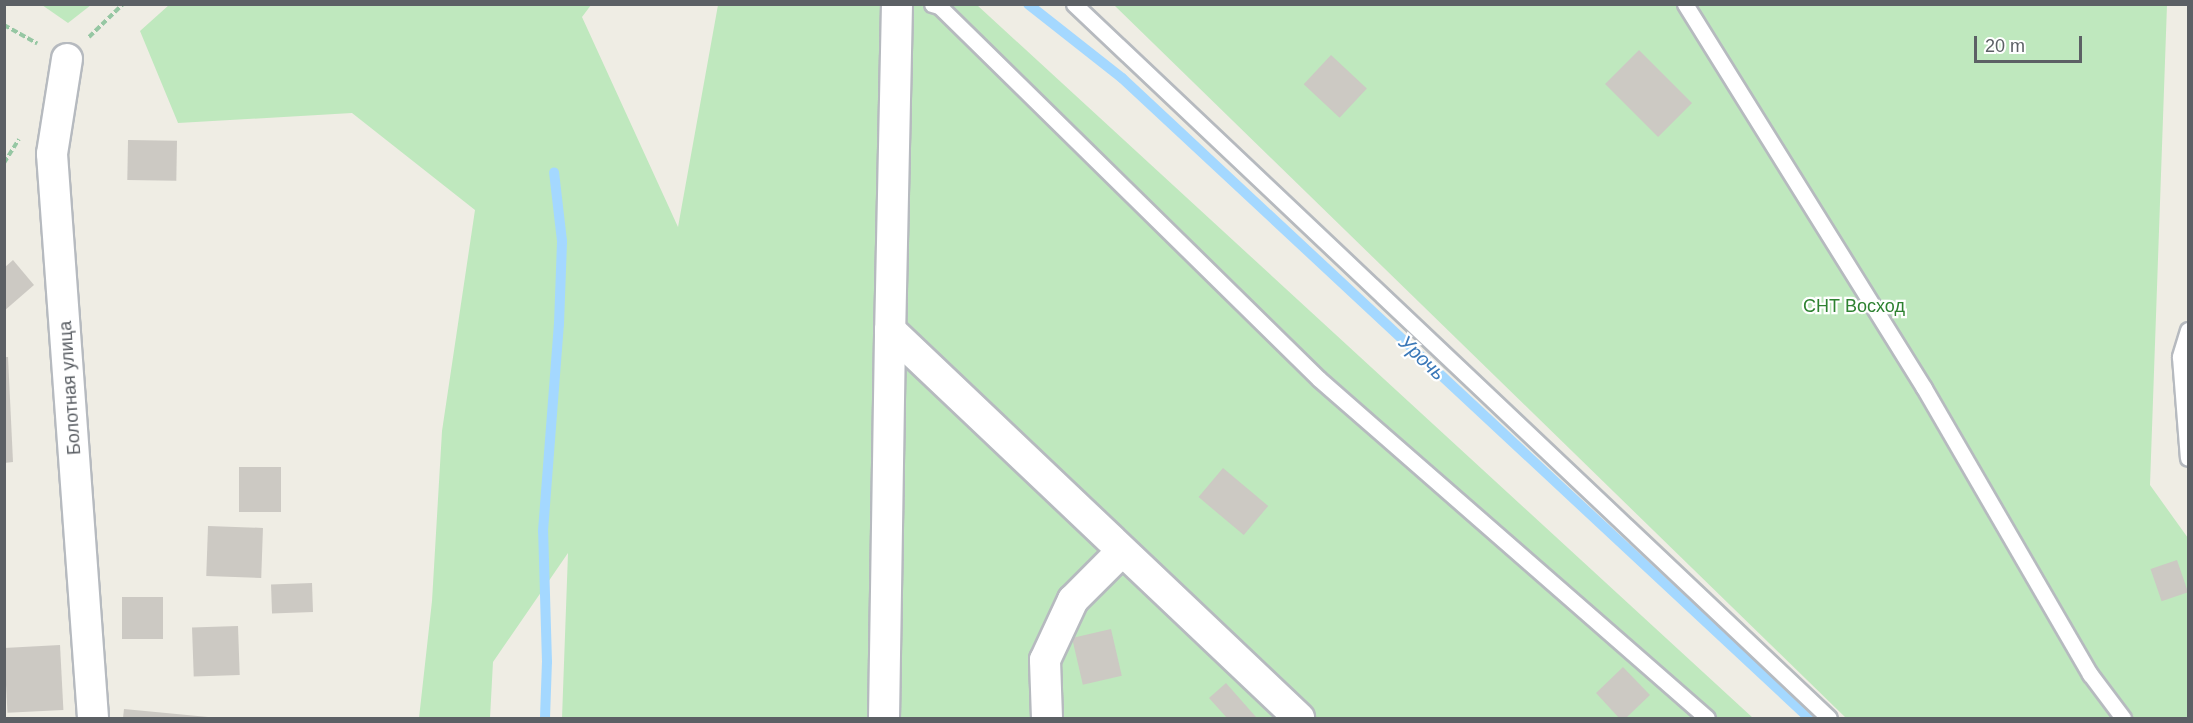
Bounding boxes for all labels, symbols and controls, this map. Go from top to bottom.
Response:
scale bar [1977,24,2085,62]
text: 20 m [1985,36,2025,56]
park label: СНТ Восход [1803,295,1905,317]
street label: Болотная улица [55,320,85,456]
water label: Урочь [1394,331,1450,385]

